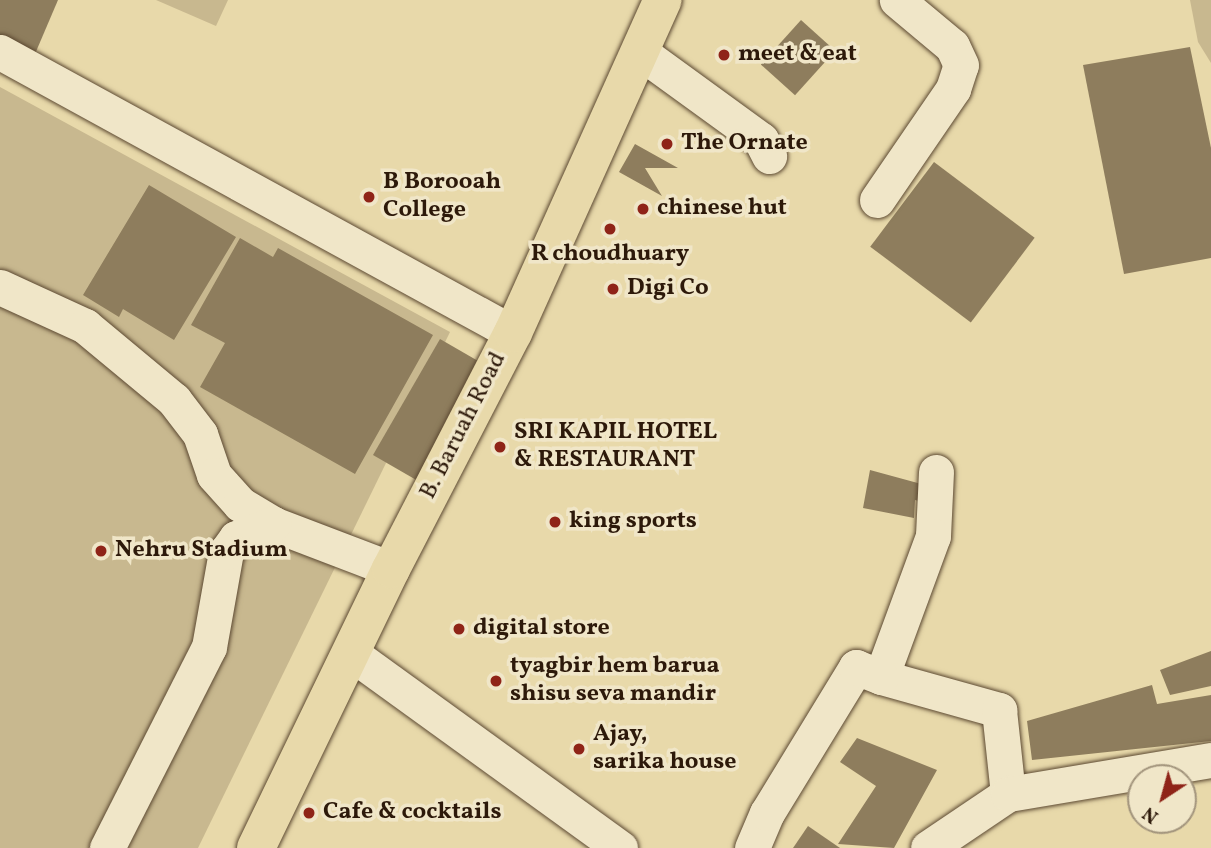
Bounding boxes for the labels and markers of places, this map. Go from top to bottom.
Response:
place label: meet & eat [738,41,857,69]
marker: meet & eat [716,47,732,63]
place label: The Ornate [681,130,808,158]
marker: The Ornate [659,136,675,152]
place label: B Borooah College [383,169,501,225]
marker: B Borooah College [361,189,377,205]
place label: chinese hut [657,195,787,223]
marker: chinese hut [635,201,651,217]
marker: R choudhuary [602,221,618,237]
place label: R choudhuary [531,241,689,269]
place label: Digi Co [627,275,709,303]
marker: Digi Co [605,281,621,297]
place label: SRI KAPIL HOTEL & RESTAURANT [514,419,717,475]
marker: SRI KAPIL HOTEL & RESTAURANT [492,439,508,455]
place label: king sports [569,508,697,536]
marker: king sports [547,514,563,530]
place label: Nehru Stadium [115,537,288,565]
marker: Nehru Stadium [93,543,109,559]
place label: digital store [473,615,610,643]
marker: digital store [451,621,467,637]
place label: tyagbir hem barua shisu seva mandir [510,653,720,709]
marker: tyagbir hem barua shisu seva mandir [488,673,504,689]
place label: Ajay, sarika house [593,721,737,777]
marker: Ajay, sarika house [571,741,587,757]
place label: Cafe & cocktails [323,799,502,827]
marker: Cafe & cocktails [301,805,317,821]

